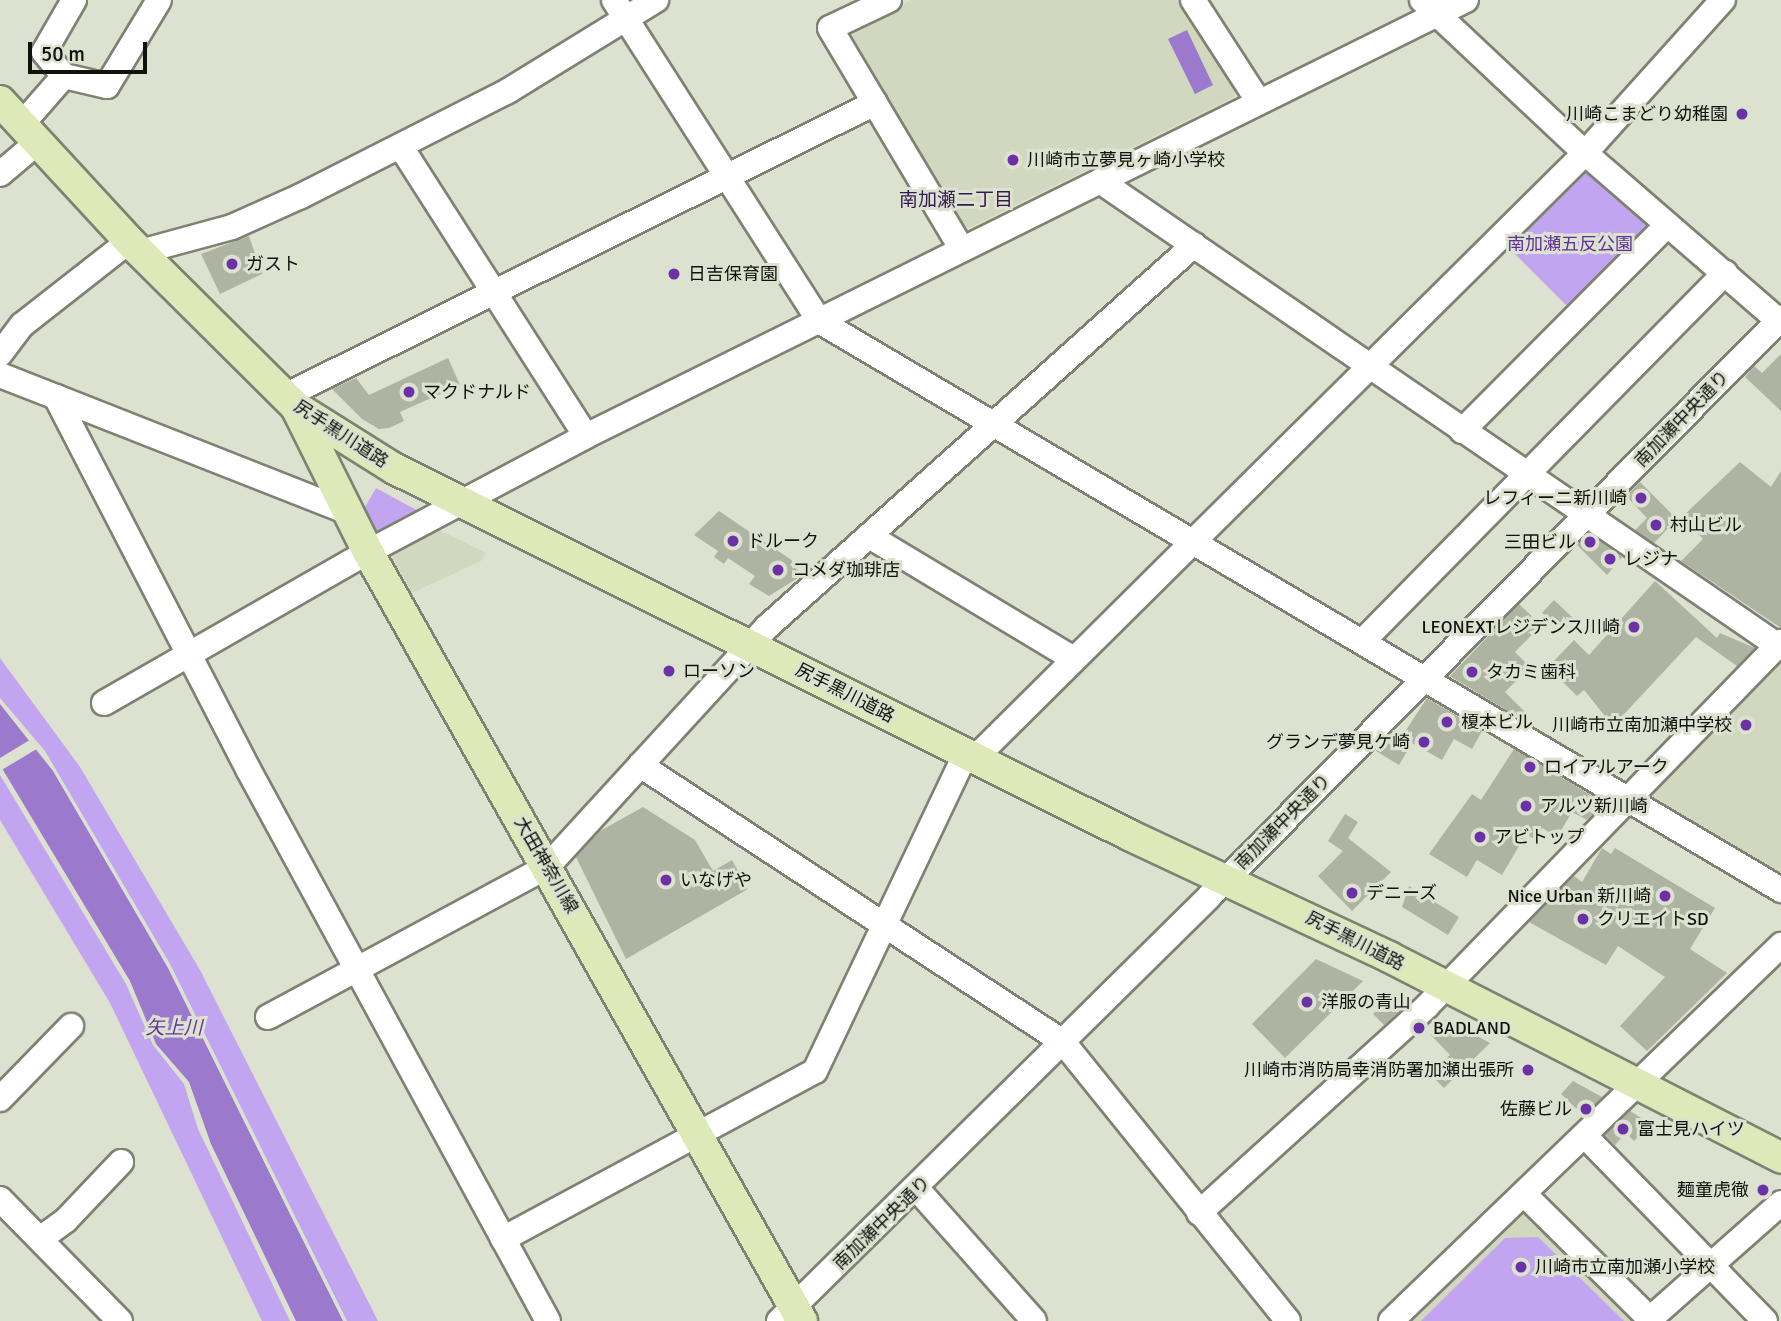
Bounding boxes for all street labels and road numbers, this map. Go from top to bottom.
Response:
street label: 南加瀬中央通り [1630,366,1734,472]
street label: 尻手黒川道路 [290,396,392,472]
street label: 尻手黒川道路 [792,659,898,727]
street label: 南加瀬中央通り [1231,770,1335,874]
street label: 大田神奈川線 [510,813,582,917]
street label: 尻手黒川道路 [1302,907,1408,975]
street label: 南加瀬中央通り [829,1171,935,1275]

